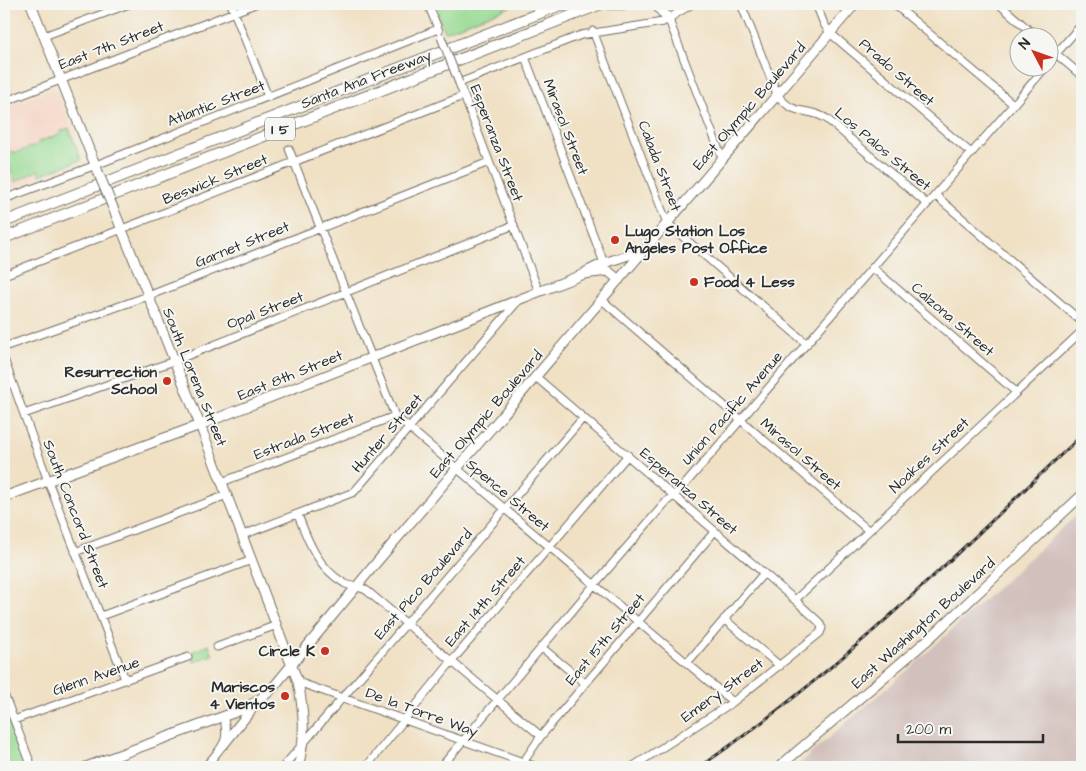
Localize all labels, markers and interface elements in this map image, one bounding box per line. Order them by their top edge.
street label: East 7th Street [56,16,167,75]
north arrow [1008,28,1058,78]
street label: Prado Street [854,34,939,111]
text: N [1015,34,1036,54]
street label: East Olympic Boulevard [688,38,812,175]
street label: Santa Ana Freeway [298,45,435,115]
street label: Atlantic Street [164,75,268,132]
street label: Mirasol Street [538,76,593,178]
street label: Esperanza Street [465,82,528,205]
street label: Los Palos Street [830,103,935,196]
road number: I 5 [265,118,295,140]
street label: Calada Street [633,118,687,215]
street label: Beswick Street [159,149,271,210]
street label: Garnet Street [192,216,293,273]
place label: Lugo Station Los Angeles Post Office [625,221,767,261]
marker: Lugo Station Los Angeles Post Office [609,234,621,246]
place label: Food 4 Less [704,272,795,293]
marker: Food 4 Less [688,276,700,288]
street label: Calzona Street [907,277,999,361]
street label: Opal Street [224,286,307,335]
street label: South Lorena Street [157,305,232,450]
street label: East 8th Street [235,345,346,406]
street label: East Olympic Boulevard [425,346,549,483]
street label: Union Pacific Avenue [677,347,788,470]
place label: Resurrection School [65,362,158,400]
marker: Resurrection School [161,375,173,387]
street label: Hunter Street [347,389,428,478]
street label: Estrada Street [251,408,357,465]
street label: Mirasol Street [756,413,846,495]
street label: Noakes Street [885,413,974,498]
street label: South Concord Street [37,437,114,592]
street label: Esperanza Street [635,443,742,540]
street label: Spence Street [461,454,554,537]
street label: East Pico Boulevard [369,524,478,644]
street label: East 14th Street [440,551,531,651]
street label: East Washington Boulevard [847,553,1001,694]
street label: East 15th Street [561,589,650,690]
place label: Circle K [259,641,316,662]
marker: Circle K [319,645,331,657]
street label: Glenn Avenue [50,652,142,701]
street label: Emery Street [677,653,768,728]
place label: Mariscos 4 Vientos [209,677,275,715]
street label: De la Torre Way [362,682,481,744]
marker: Mariscos 4 Vientos [279,690,291,702]
scale bar [898,711,1044,743]
text: 200 m [906,719,952,740]

